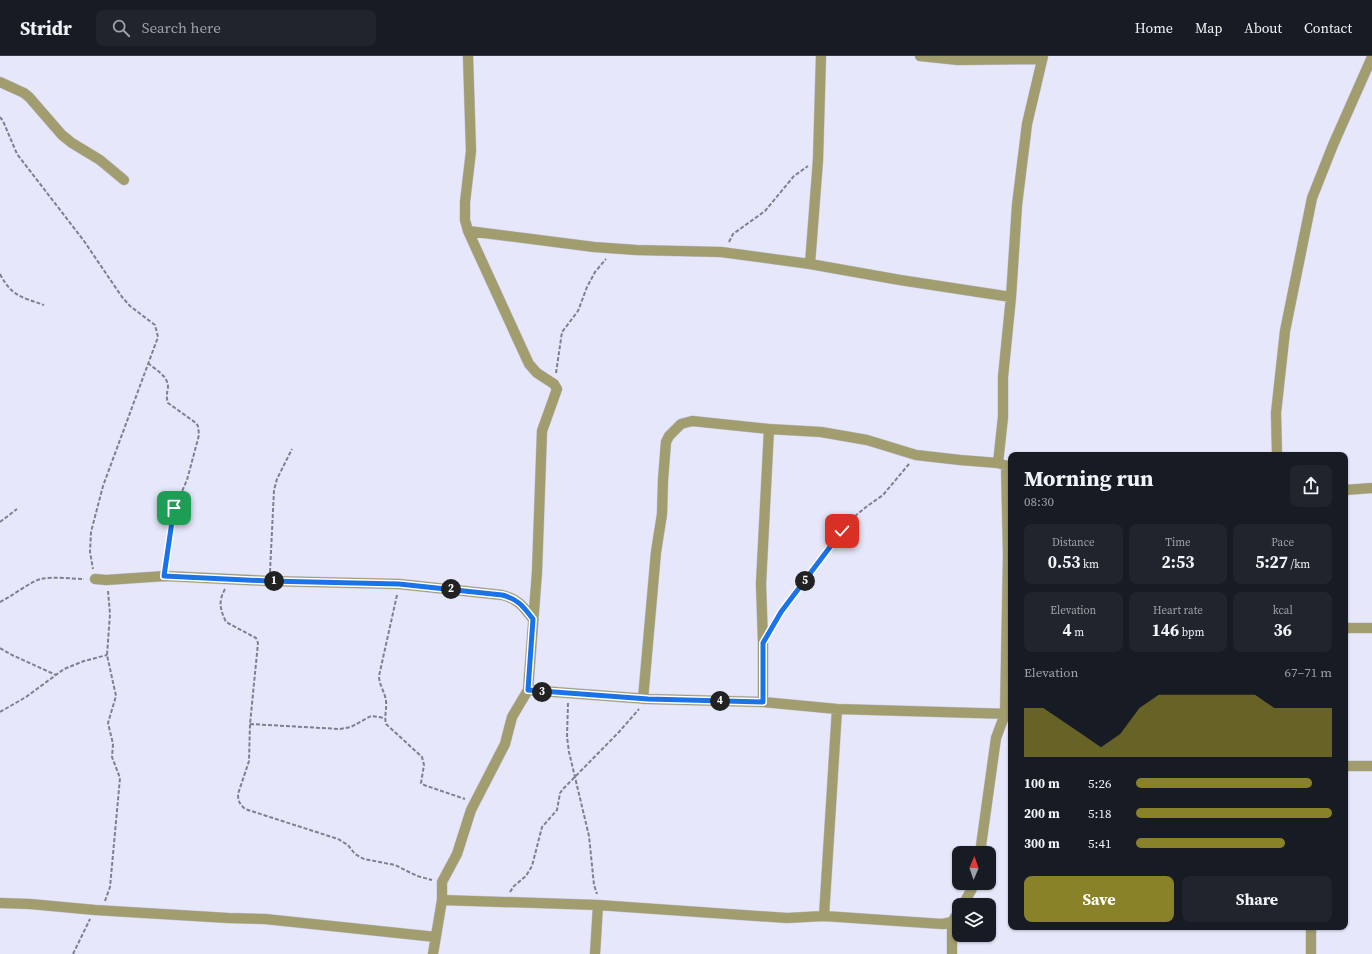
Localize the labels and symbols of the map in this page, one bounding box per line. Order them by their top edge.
pin [157,491,191,525]
pin [825,514,859,548]
pin: 1 [264,571,284,591]
pin: 5 [795,571,815,591]
pin: 2 [441,579,461,599]
pin: 3 [532,682,552,702]
pin: 4 [710,691,730,711]
north arrow [952,846,996,890]

